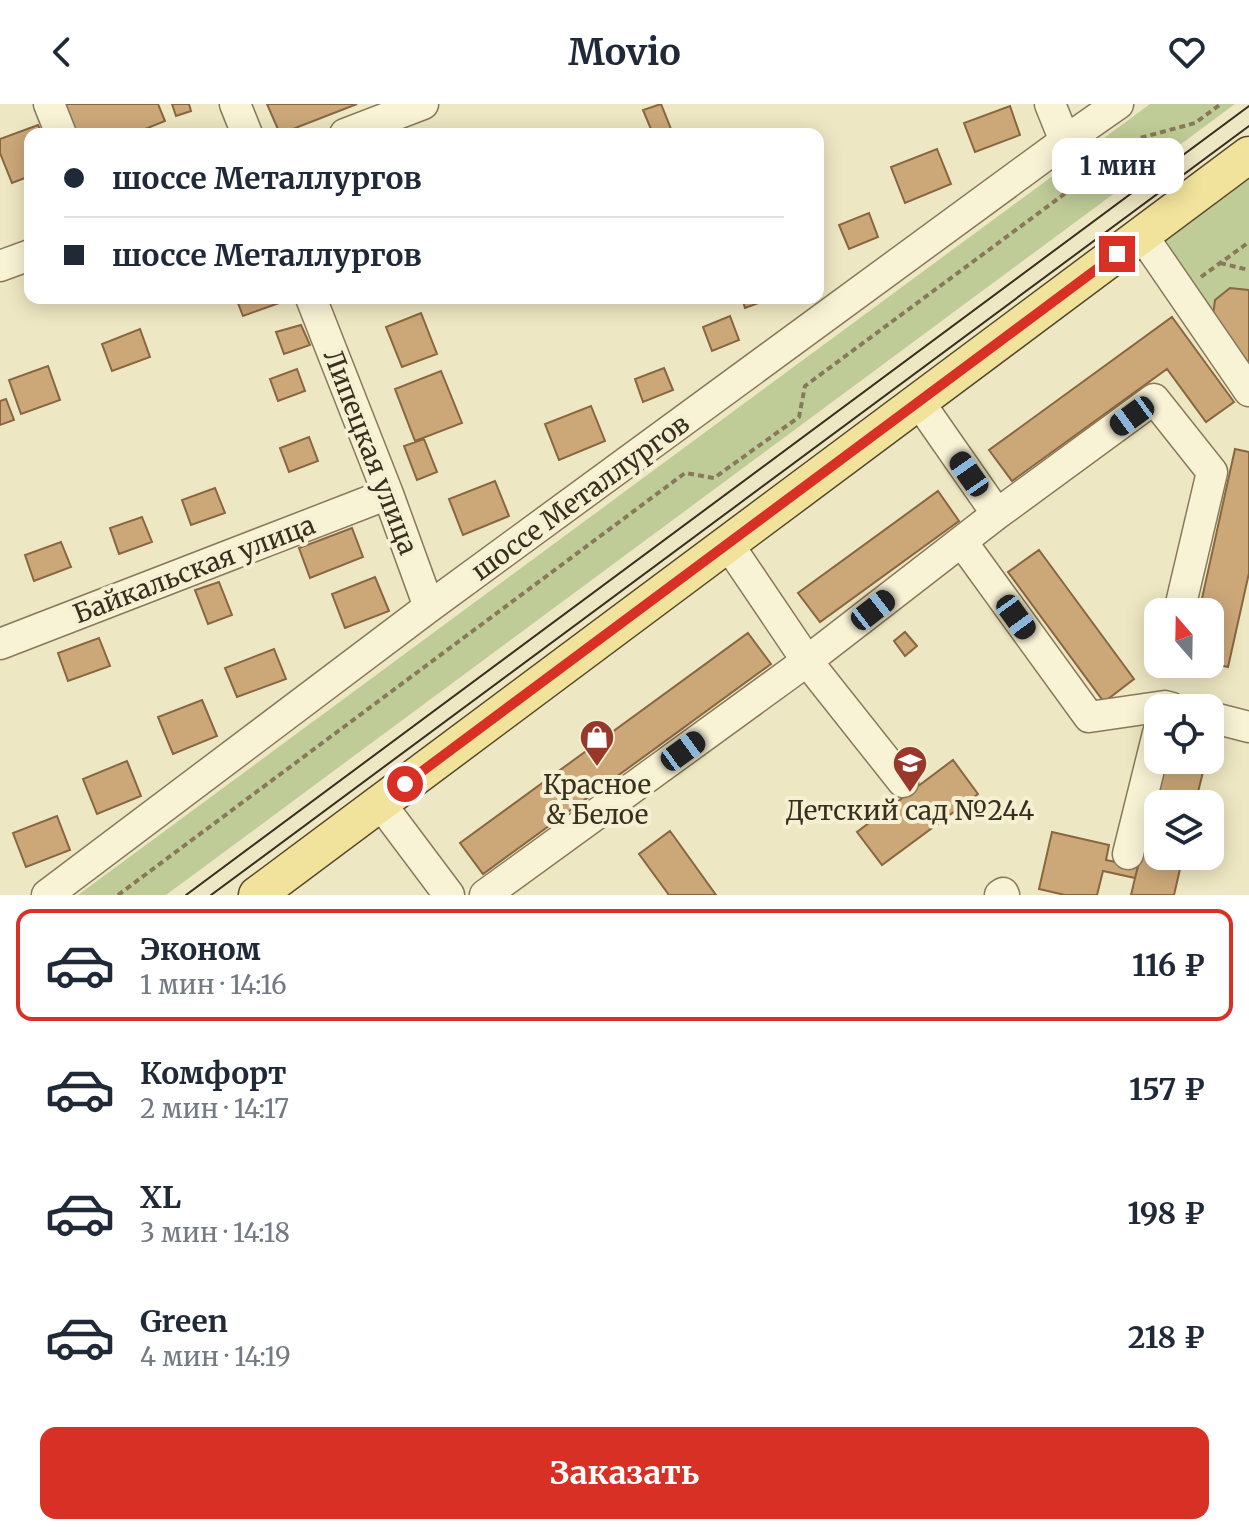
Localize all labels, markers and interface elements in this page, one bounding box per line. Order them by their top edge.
icon: back [40,30,84,74]
text: Movio [568,30,681,75]
icon: heart [1165,30,1209,74]
callout: 1 мин [1051,138,1183,194]
text: 1 мин [1080,149,1156,182]
text: шоссе Металлургов [112,159,422,197]
text: шоссе Металлургов [112,236,422,274]
route end [1099,236,1135,272]
street label: Липецкая улица [317,345,425,559]
car [1106,392,1158,440]
street label: шоссе Металлургов [465,407,695,587]
car [945,447,993,501]
street label: Байкальская улица [68,508,320,630]
car [847,586,899,634]
car [992,591,1040,643]
north arrow [1144,598,1224,678]
map controls [1144,598,1224,870]
button: locate [1144,694,1224,774]
shop icon: Красное & Белое [578,718,616,768]
car [657,727,709,775]
school or university icon: Детский сад №244 [891,744,929,794]
route start [387,766,423,802]
place label: Красное & Белое [543,768,651,831]
button: layers [1144,790,1224,870]
place label: Детский сад №244 [786,794,1034,827]
icon: car [44,929,116,1001]
text: Эконом [140,930,261,968]
text: 116 ₽ [1132,946,1205,984]
text: 1 мин · 14:16 [140,968,287,1001]
icon: car [44,1053,116,1125]
text: Комфорт [140,1054,287,1092]
text: 157 ₽ [1129,1070,1205,1108]
text: 2 мин · 14:17 [140,1092,289,1125]
icon: car [44,1177,116,1249]
text: XL [140,1178,181,1216]
text: 198 ₽ [1127,1194,1205,1232]
text: 3 мин · 14:18 [140,1216,290,1249]
icon: car [44,1301,116,1373]
text: Green [140,1302,228,1340]
text: 218 ₽ [1128,1318,1205,1356]
text: 4 мин · 14:19 [140,1340,291,1373]
button: Заказать [40,1427,1209,1519]

